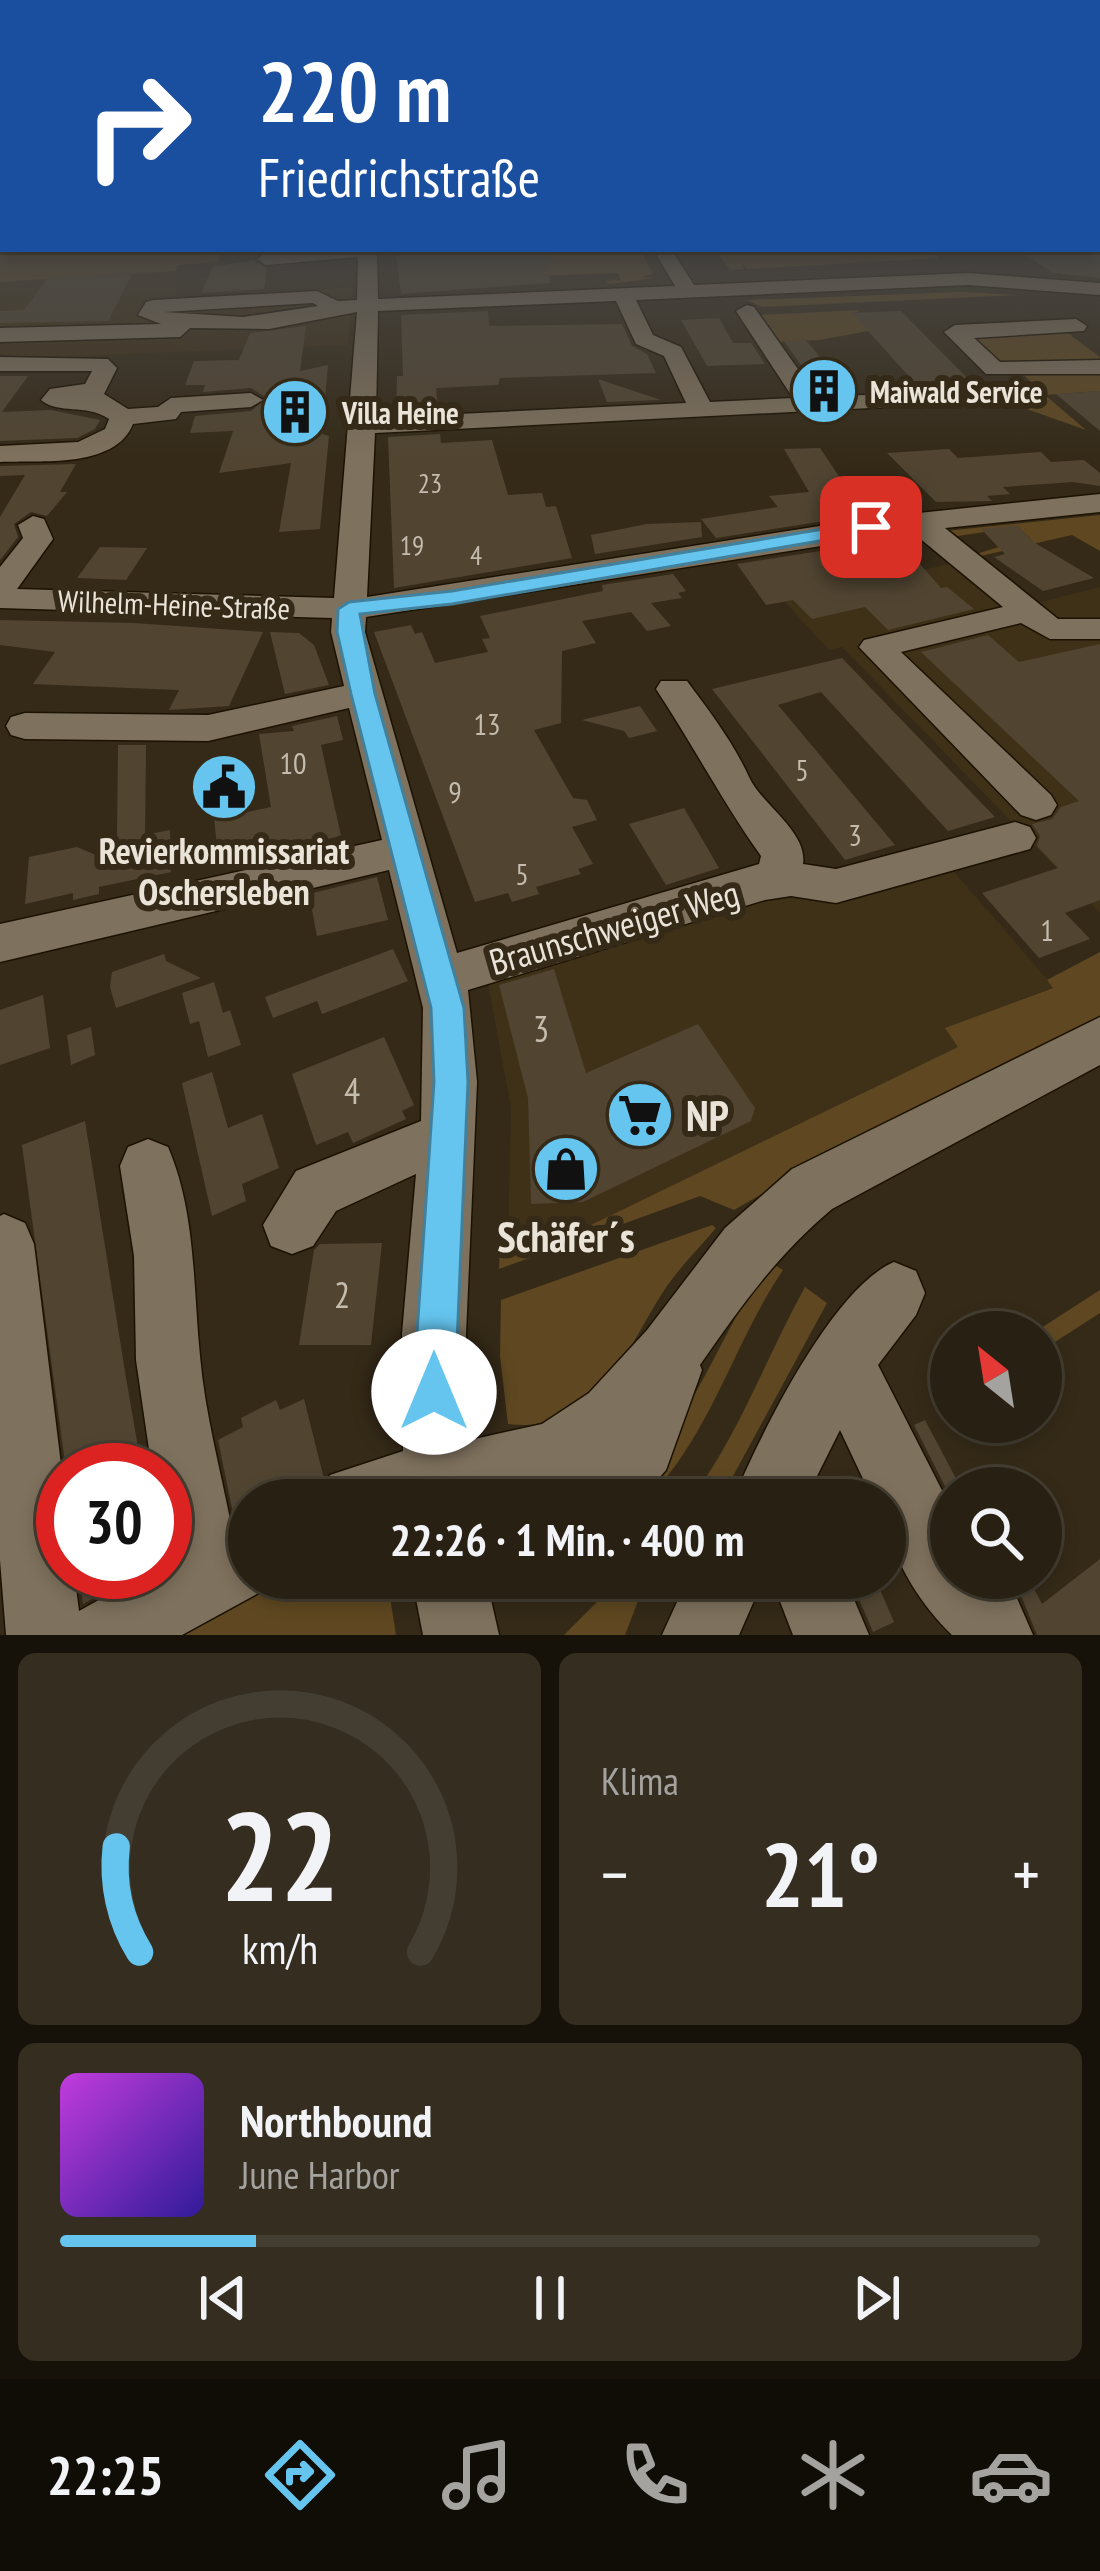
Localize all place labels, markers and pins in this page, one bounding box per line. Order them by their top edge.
building icon: Maiwald Service [789,356,859,426]
place label: Maiwald Service [870,372,1043,411]
building icon: Villa Heine [260,377,330,447]
place label: Villa Heine [341,393,459,432]
pin [820,476,922,578]
public building icon: Revierkommissariat Oschersleben [189,752,259,822]
place label: Revierkommissariat Oschersleben [99,827,350,915]
supermarket icon: NP [605,1080,675,1150]
place label: NP [686,1088,729,1143]
shop icon: Schäfer´s [531,1134,601,1204]
place label: Schäfer´s [497,1209,635,1264]

